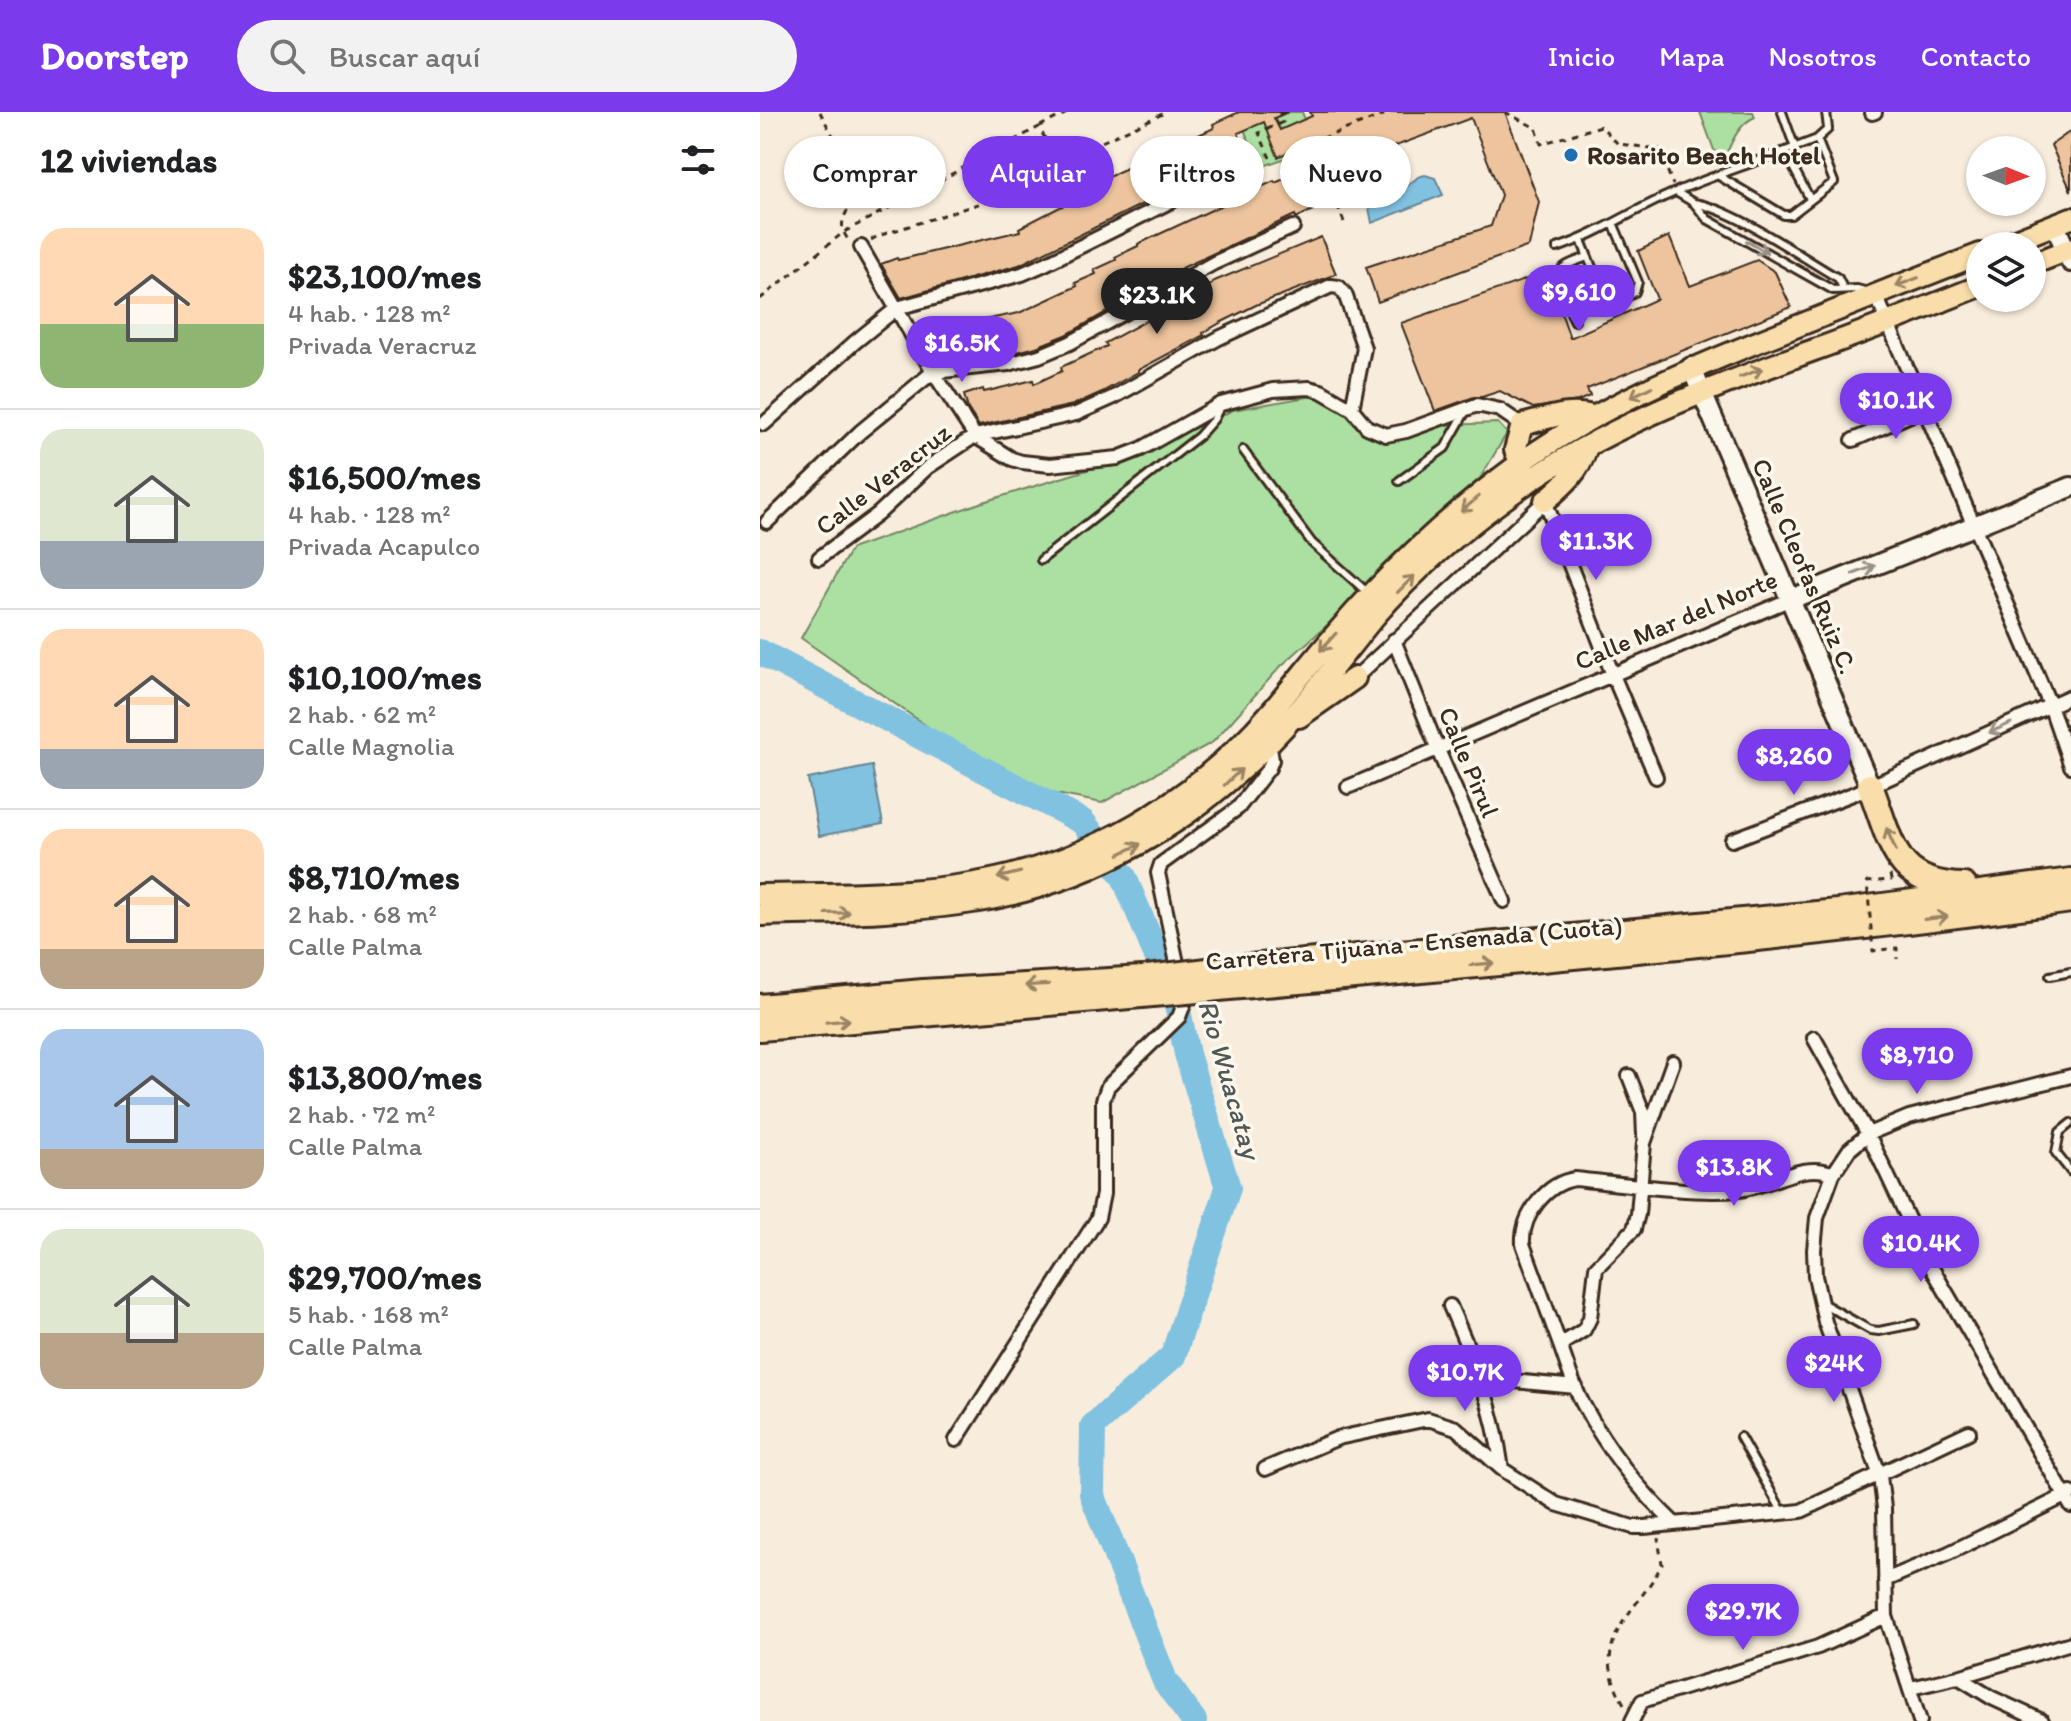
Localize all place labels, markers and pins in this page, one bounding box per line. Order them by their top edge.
place label: Rosarito Beach Hotel [1587,139,1821,171]
marker: Rosarito Beach Hotel [1562,146,1580,164]
pin: $9,610 [1514,265,1644,333]
pin: $23.1K [1092,268,1222,336]
pin: $16.5K [897,316,1027,384]
pin: $10.1K [1831,373,1961,441]
pin: $11.3K [1531,514,1661,582]
pin: $8,260 [1729,729,1859,797]
pin: $8,710 [1852,1028,1982,1096]
pin: $13.8K [1669,1140,1799,1208]
pin: $10.4K [1856,1216,1986,1284]
pin: $24K [1787,1336,1881,1404]
pin: $10.7K [1400,1345,1530,1413]
pin: $29.7K [1678,1584,1808,1652]

